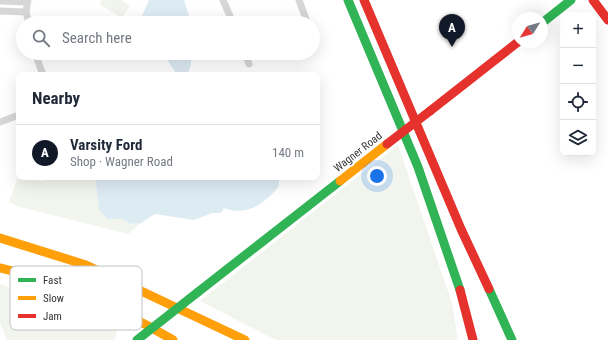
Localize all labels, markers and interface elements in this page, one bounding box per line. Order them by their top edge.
north arrow [512,12,548,48]
map controls [560,12,596,156]
button: + [560,12,596,48]
pin: A [439,14,465,47]
search box [16,16,320,60]
icon: search [30,27,52,49]
text: Search here [62,29,132,47]
button: − [560,48,596,84]
button: locate [560,84,596,120]
text: Nearby [32,88,80,108]
button: layers [560,120,596,156]
street label: Wagner Road [331,129,385,175]
text: Varsity Ford [70,136,142,154]
text: A [41,145,49,160]
text: 140 m [272,145,304,160]
text: Shop · Wagner Road [70,154,173,169]
your location [367,166,387,186]
legend [10,266,142,330]
text: Fast [43,274,62,287]
text: Slow [43,292,64,305]
text: Jam [43,310,62,323]

